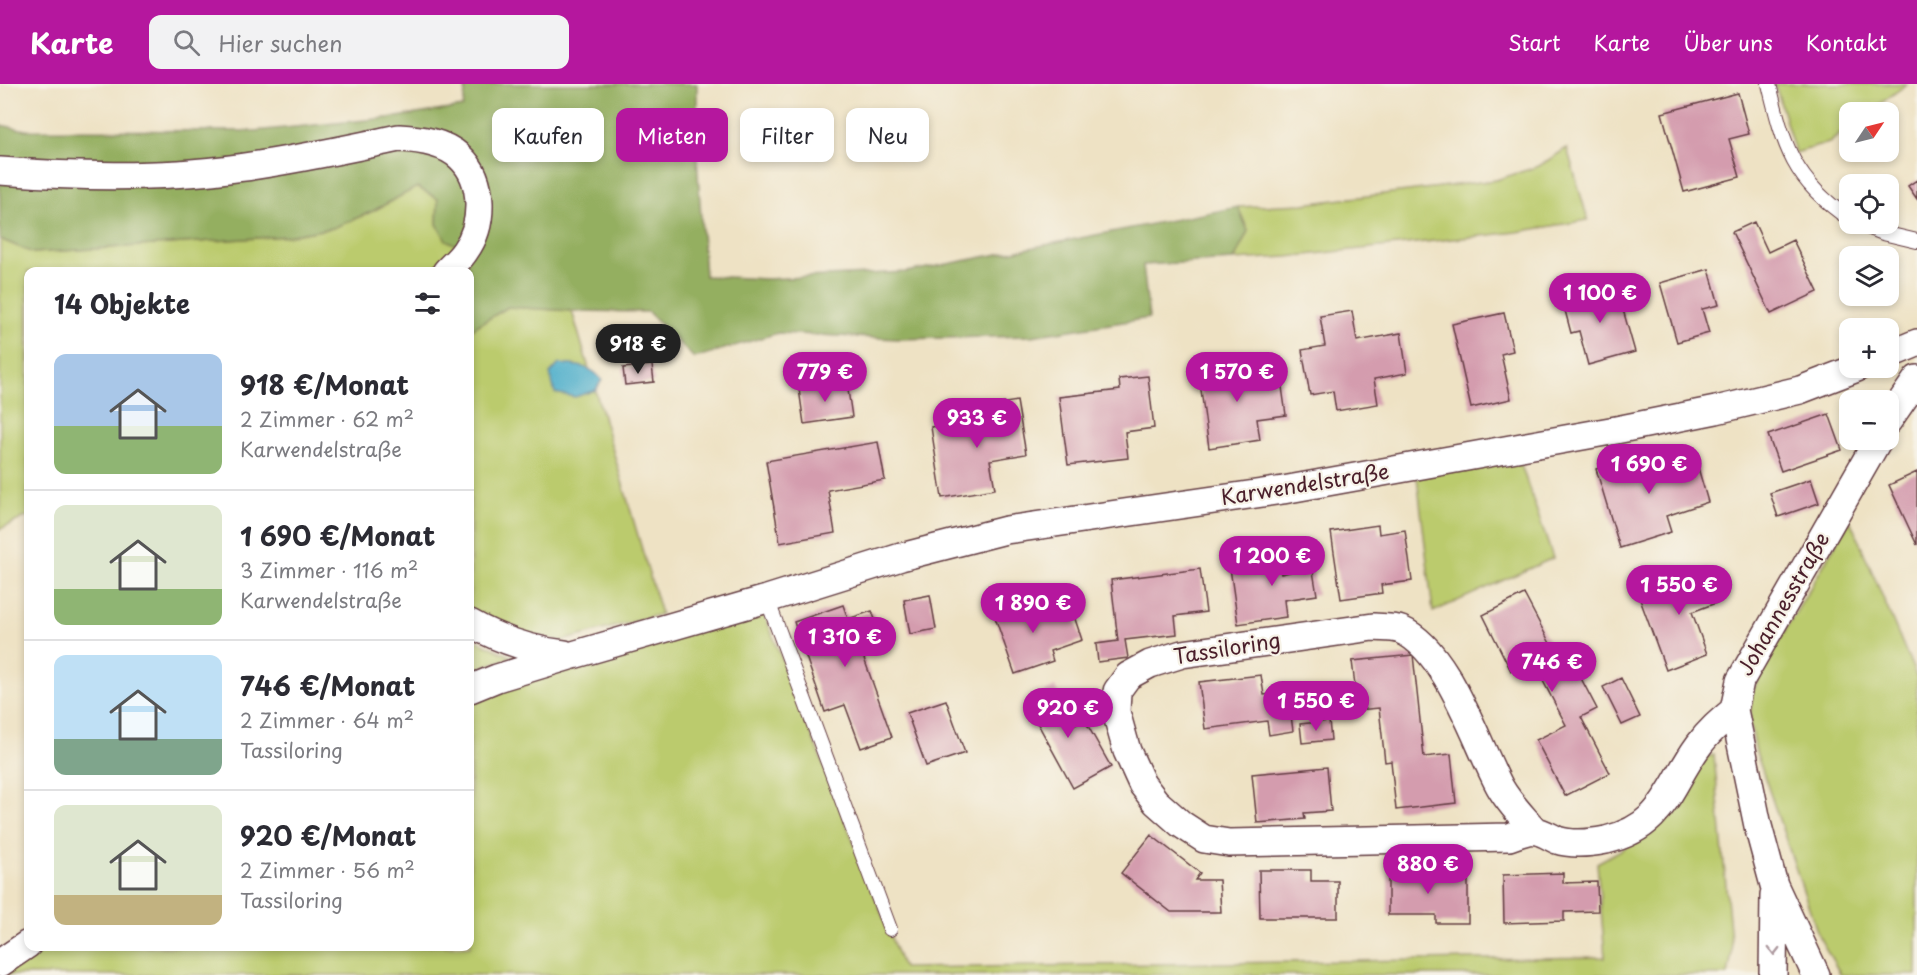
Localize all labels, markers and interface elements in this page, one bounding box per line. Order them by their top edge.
search box [149,15,569,69]
text: Karte [30,21,113,64]
icon: search [170,26,203,59]
text: Hier suchen [218,26,343,59]
text: Start [1508,26,1560,58]
text: Karte [1593,26,1650,58]
text: Über uns [1683,26,1773,58]
text: Kontakt [1806,26,1887,58]
north arrow [1839,102,1899,162]
map controls [1839,102,1899,450]
chip: Kaufen [492,108,604,162]
chip: Mieten [616,108,728,162]
chip: Filter [740,108,834,162]
chip: Neu [846,108,929,162]
button: locate [1839,174,1899,234]
button: layers [1839,246,1899,306]
pin: 1 100 € [1545,273,1655,324]
text: 1 100 € [1563,277,1637,307]
text: 14 Objekte [54,284,190,323]
icon: filters [411,287,444,320]
button: + [1839,318,1899,378]
pin: 918 € [596,324,680,375]
text: 918 € [610,328,666,358]
pin: 779 € [783,352,867,403]
pin: 1 570 € [1182,352,1292,403]
text: 779 € [797,356,853,386]
text: 1 570 € [1200,356,1274,386]
text: 918 €/Monat [240,365,409,404]
icon: home [102,378,174,450]
button: − [1839,390,1899,450]
pin: 933 € [935,398,1019,449]
text: 933 € [947,402,1007,432]
text: 2 Zimmer · 62 m² [240,404,414,434]
text: Karwendelstraße [240,434,402,464]
pin: 1 690 € [1594,444,1704,495]
text: 1 690 € [1611,448,1687,478]
street label: Karwendelstraße [1218,454,1391,512]
text: 1 690 €/Monat [240,516,435,555]
street label: Johannesstraße [1728,525,1836,681]
icon: home [102,529,174,601]
pin: 1 200 € [1217,536,1327,587]
text: 1 200 € [1233,540,1311,570]
text: 3 Zimmer · 116 m² [240,555,418,585]
pin: 1 550 € [1624,565,1734,616]
text: 1 550 € [1640,569,1718,599]
pin: 1 890 € [978,583,1088,634]
text: Karwendelstraße [240,585,402,615]
text: 1 890 € [995,587,1071,617]
pin: 1 310 € [790,617,900,668]
text: 1 310 € [808,621,882,651]
street label: Tassiloring [1171,623,1283,671]
pin: 746 € [1510,642,1594,693]
text: 746 € [1521,646,1583,676]
text: 746 €/Monat [240,666,415,705]
icon: home [102,679,174,751]
pin: 1 550 € [1261,681,1371,732]
text: 1 550 € [1277,685,1355,715]
pin: 920 € [1026,688,1110,739]
text: 920 € [1037,692,1099,722]
text: 2 Zimmer · 64 m² [240,705,414,735]
text: Tassiloring [240,735,343,765]
text: 920 €/Monat [240,816,416,855]
icon: home [102,829,174,901]
pin: 880 € [1386,844,1470,895]
text: 880 € [1397,848,1459,878]
text: 2 Zimmer · 56 m² [240,855,415,885]
text: Tassiloring [240,885,343,915]
one-way arrow [1768,947,1780,956]

